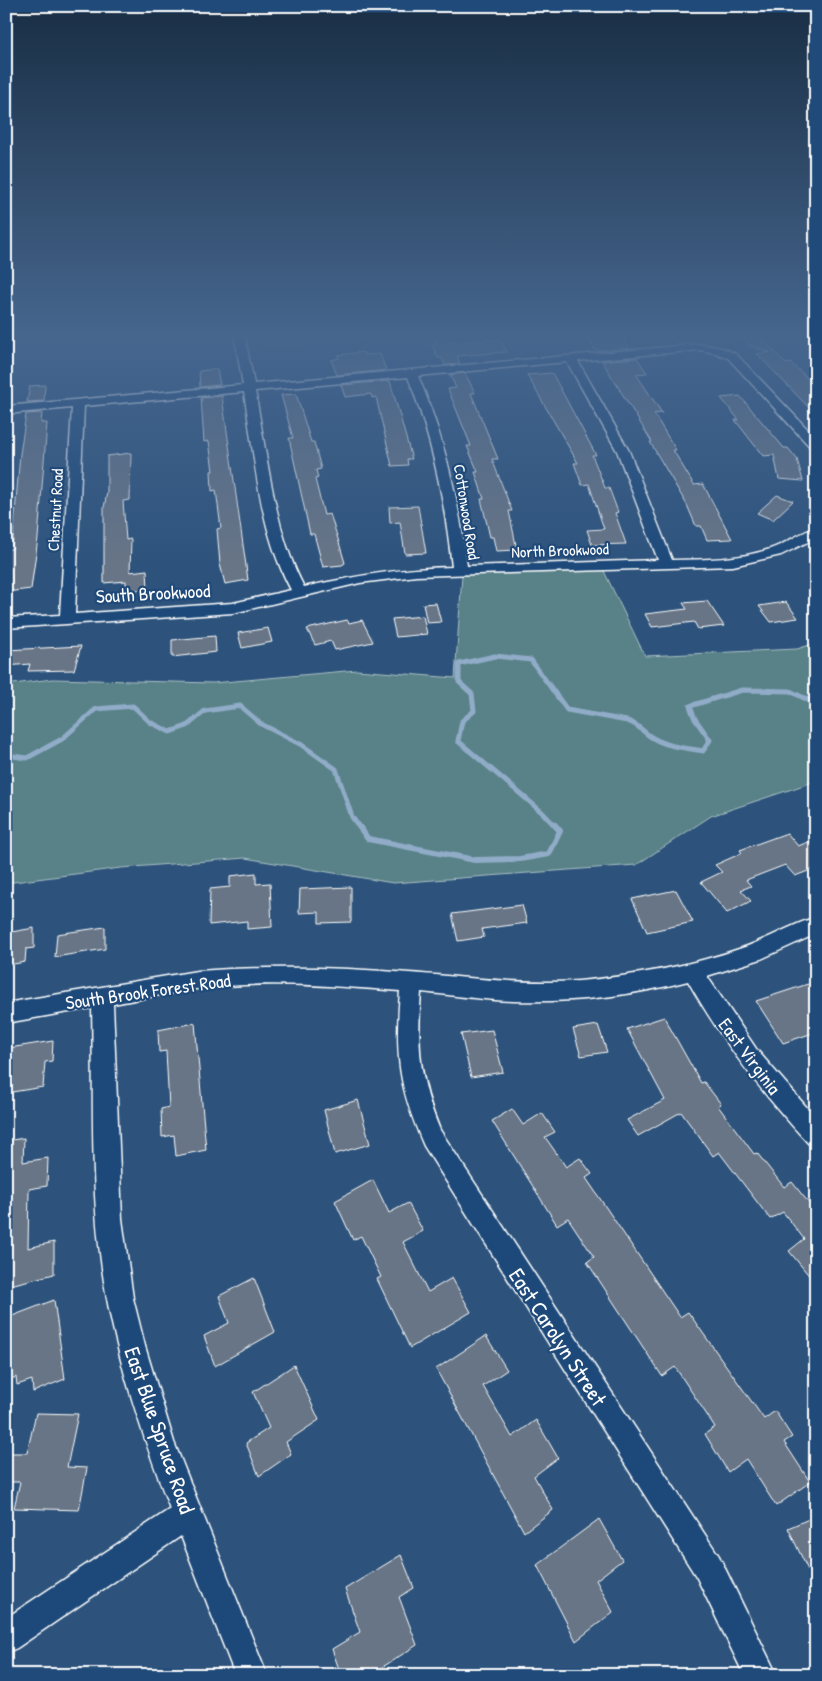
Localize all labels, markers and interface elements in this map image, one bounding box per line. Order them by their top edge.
street label: Cottonwood Road [449,463,485,561]
street label: Chestnut Road [42,468,68,552]
street label: North Brookwood [511,537,609,563]
street label: South Brookwood [95,577,211,609]
street label: South Brook Forest Road [64,966,233,1015]
street label: East Virginia [713,1013,788,1100]
street label: East Carolyn Street [502,1262,614,1412]
street label: East Blue Spruce Road [117,1343,203,1518]

